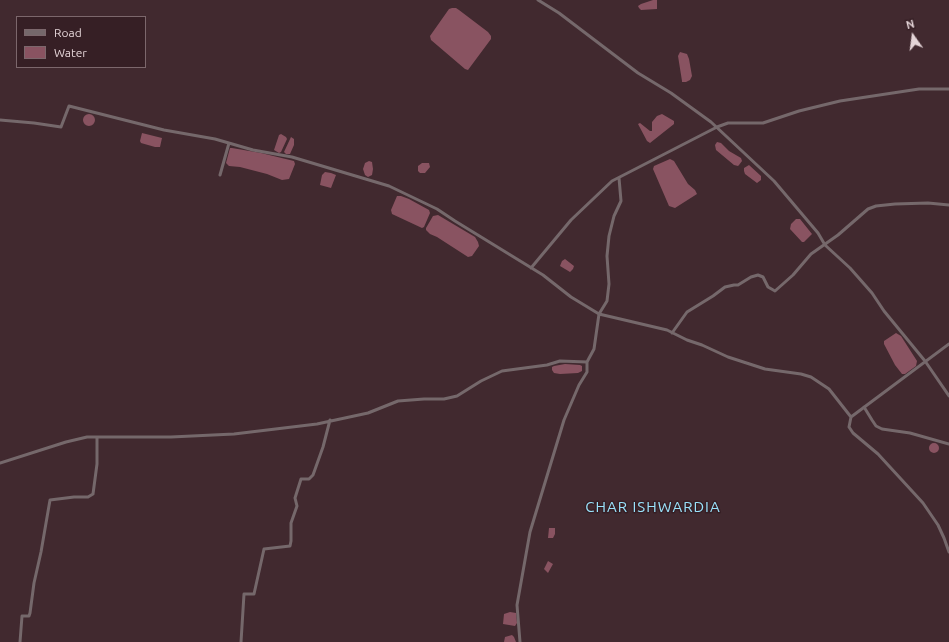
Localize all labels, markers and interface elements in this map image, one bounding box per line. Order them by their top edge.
legend [16,16,146,68]
north arrow [893,16,933,56]
text: N [905,18,916,31]
text: Road [54,26,82,39]
text: Water [54,46,87,59]
district label: CHAR ISHWARDIA [585,498,721,516]

